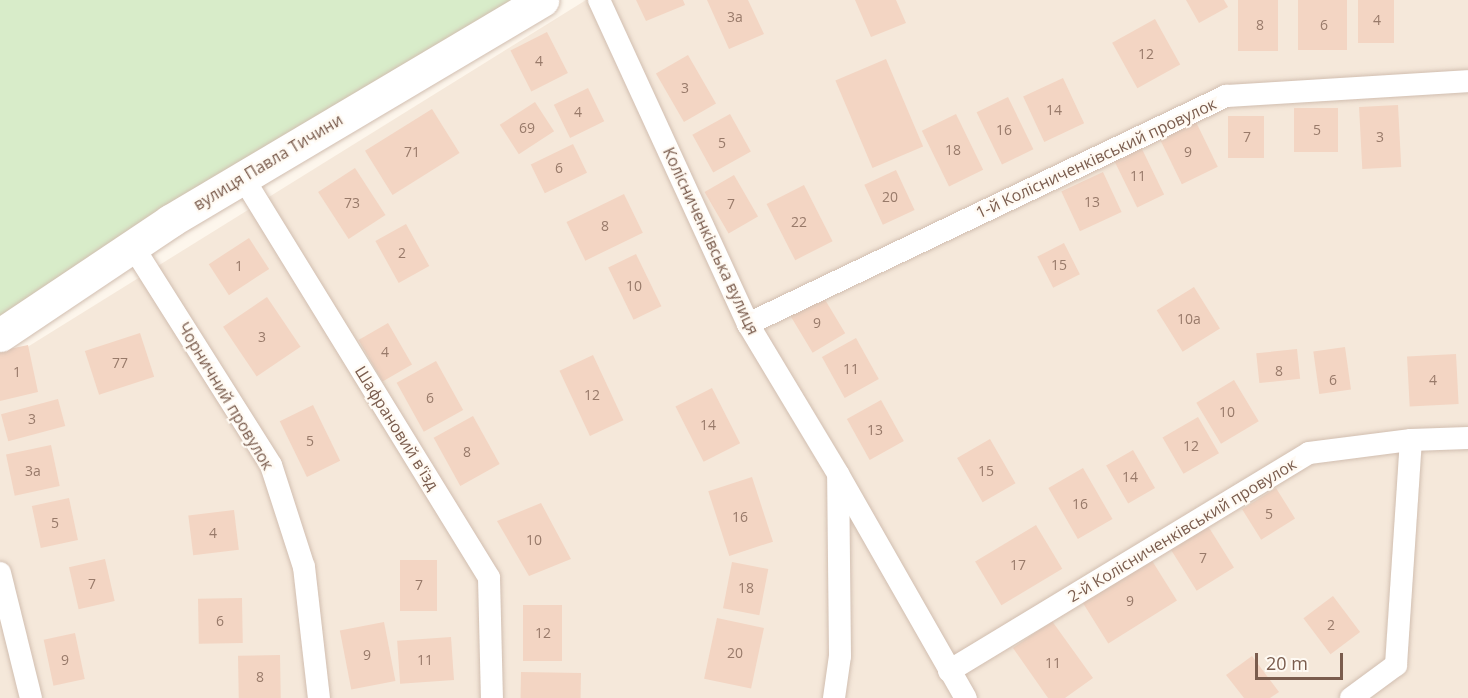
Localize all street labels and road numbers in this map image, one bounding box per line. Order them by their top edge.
street label: 1-й Колісниченківський провулок [973,94,1219,222]
street label: вулиця Павла Тичини [190,110,346,214]
street label: Колісниченківська вулиця [659,144,763,338]
street label: Чорничний провулок [174,319,278,473]
street label: Шафрановий в'їзд [351,362,443,494]
street label: 2-й Колісниченківський провулок [1064,454,1300,606]

